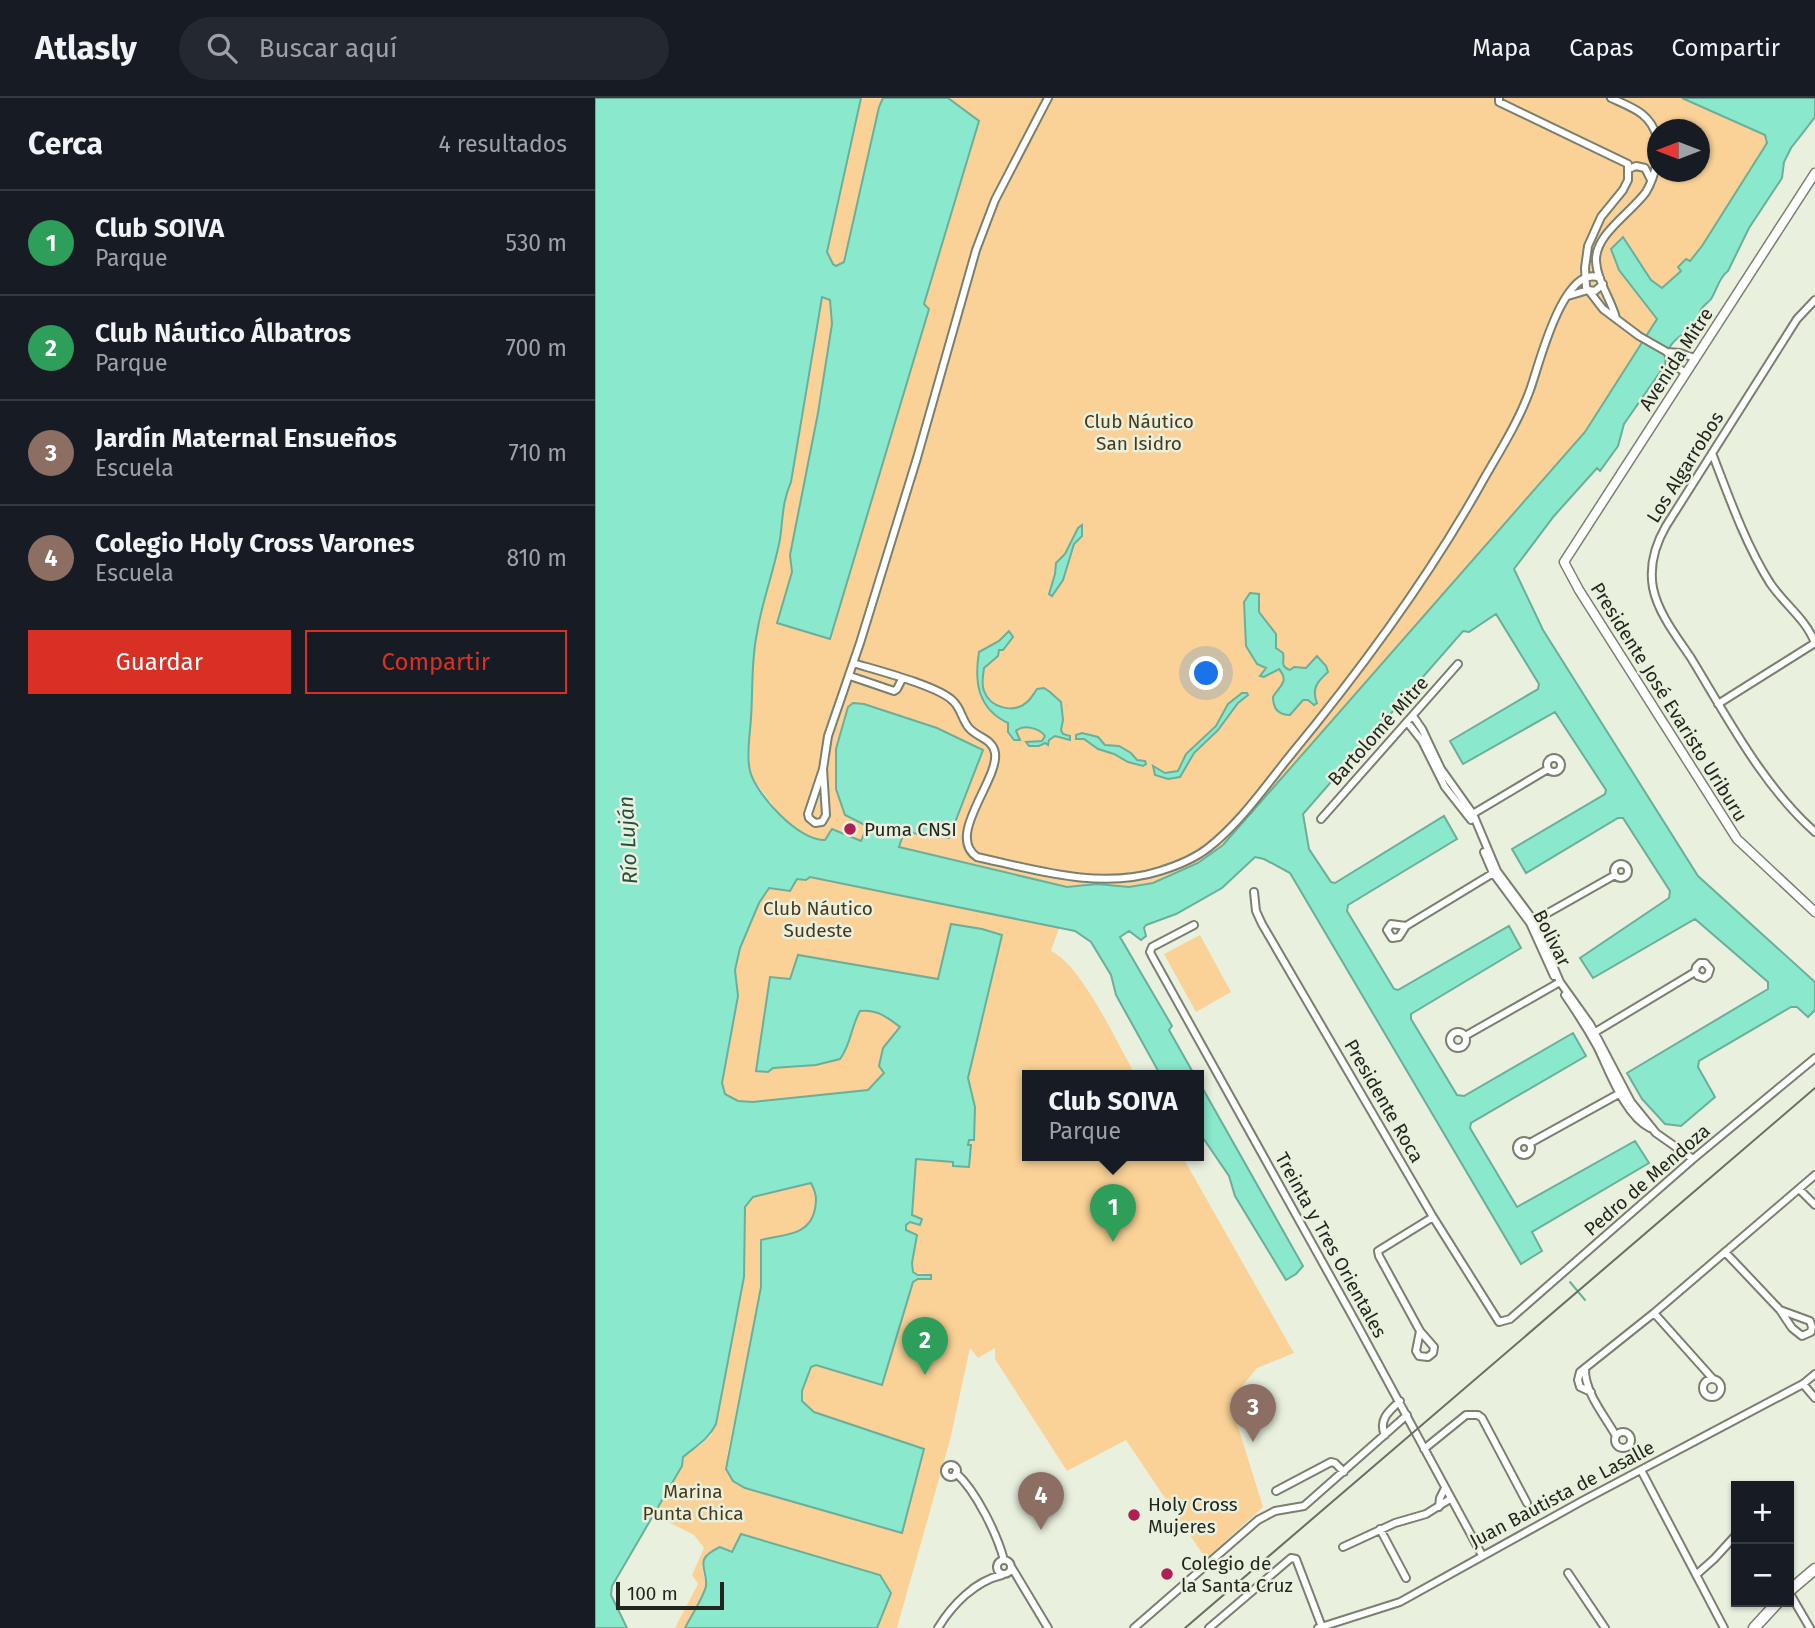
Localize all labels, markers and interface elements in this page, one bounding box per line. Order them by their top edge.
search box [179,17,669,80]
text: Atlasly [35,28,137,68]
icon: search [203,29,241,67]
text: Buscar aquí [259,33,397,64]
text: Mapa [1472,34,1531,62]
text: Capas [1569,34,1633,62]
text: Compartir [1671,34,1780,62]
north arrow [1647,119,1710,182]
text: Cerca [28,126,103,162]
text: 4 resultados [438,130,567,158]
text: Club SOIVA [95,213,224,244]
text: 1 [46,229,56,257]
text: 530 m [506,229,567,257]
text: Parque [95,244,167,272]
street label: Avenida Mitre [1634,303,1718,415]
text: Club Náutico Álbatros [95,318,351,349]
text: 2 [45,334,57,362]
text: 700 m [506,334,567,362]
text: Parque [95,349,167,377]
street label: Los Algarrobos [1642,407,1728,527]
park label: Club Náutico San Isidro [1084,410,1194,455]
text: Jardín Maternal Ensueños [95,423,397,454]
text: 3 [45,439,57,467]
text: 710 m [509,439,567,467]
text: Escuela [95,454,174,482]
text: Colegio Holy Cross Varones [95,528,415,559]
text: 4 [45,544,58,572]
text: 810 m [506,544,567,572]
text: Escuela [95,559,174,587]
street label: Presidente José Evaristo Uriburu [1586,578,1752,826]
button: Guardar [28,630,291,694]
button: Compartir [305,630,567,694]
your location [1189,656,1223,690]
street label: Bartolomé Mitre [1323,672,1433,790]
water label: Río Luján [613,795,643,885]
place label: Puma CNSI [864,818,957,841]
marker: Puma CNSI [842,821,858,837]
park label: Club Náutico Sudeste [763,897,873,942]
street label: Bolivar [1528,906,1576,971]
street label: Presidente Roca [1339,1035,1429,1167]
popup [1022,1070,1204,1161]
text: Club SOIVA [1048,1086,1178,1117]
text: Parque [1048,1117,1121,1145]
street label: Pedro de Mendoza [1580,1119,1714,1241]
street label: Treinta y Tres Orientales [1270,1148,1392,1342]
pin: 1 [1090,1184,1136,1242]
pin: 2 [902,1317,948,1375]
pin: 3 [1230,1384,1276,1442]
street label: Juan Bautista de Lasalle [1466,1436,1658,1552]
pin: 4 [1018,1472,1064,1530]
park label: Marina Punta Chica [643,1480,744,1525]
map controls [1731,1481,1794,1607]
button: + [1731,1481,1794,1544]
place label: Holy Cross Mujeres [1148,1493,1238,1538]
marker: Holy Cross Mujeres [1126,1507,1142,1523]
button: − [1731,1544,1794,1607]
place label: Colegio de la Santa Cruz [1181,1552,1293,1597]
marker: Colegio de la Santa Cruz [1159,1566,1175,1582]
scale bar [616,1579,725,1611]
text: 100 m [627,1582,678,1605]

